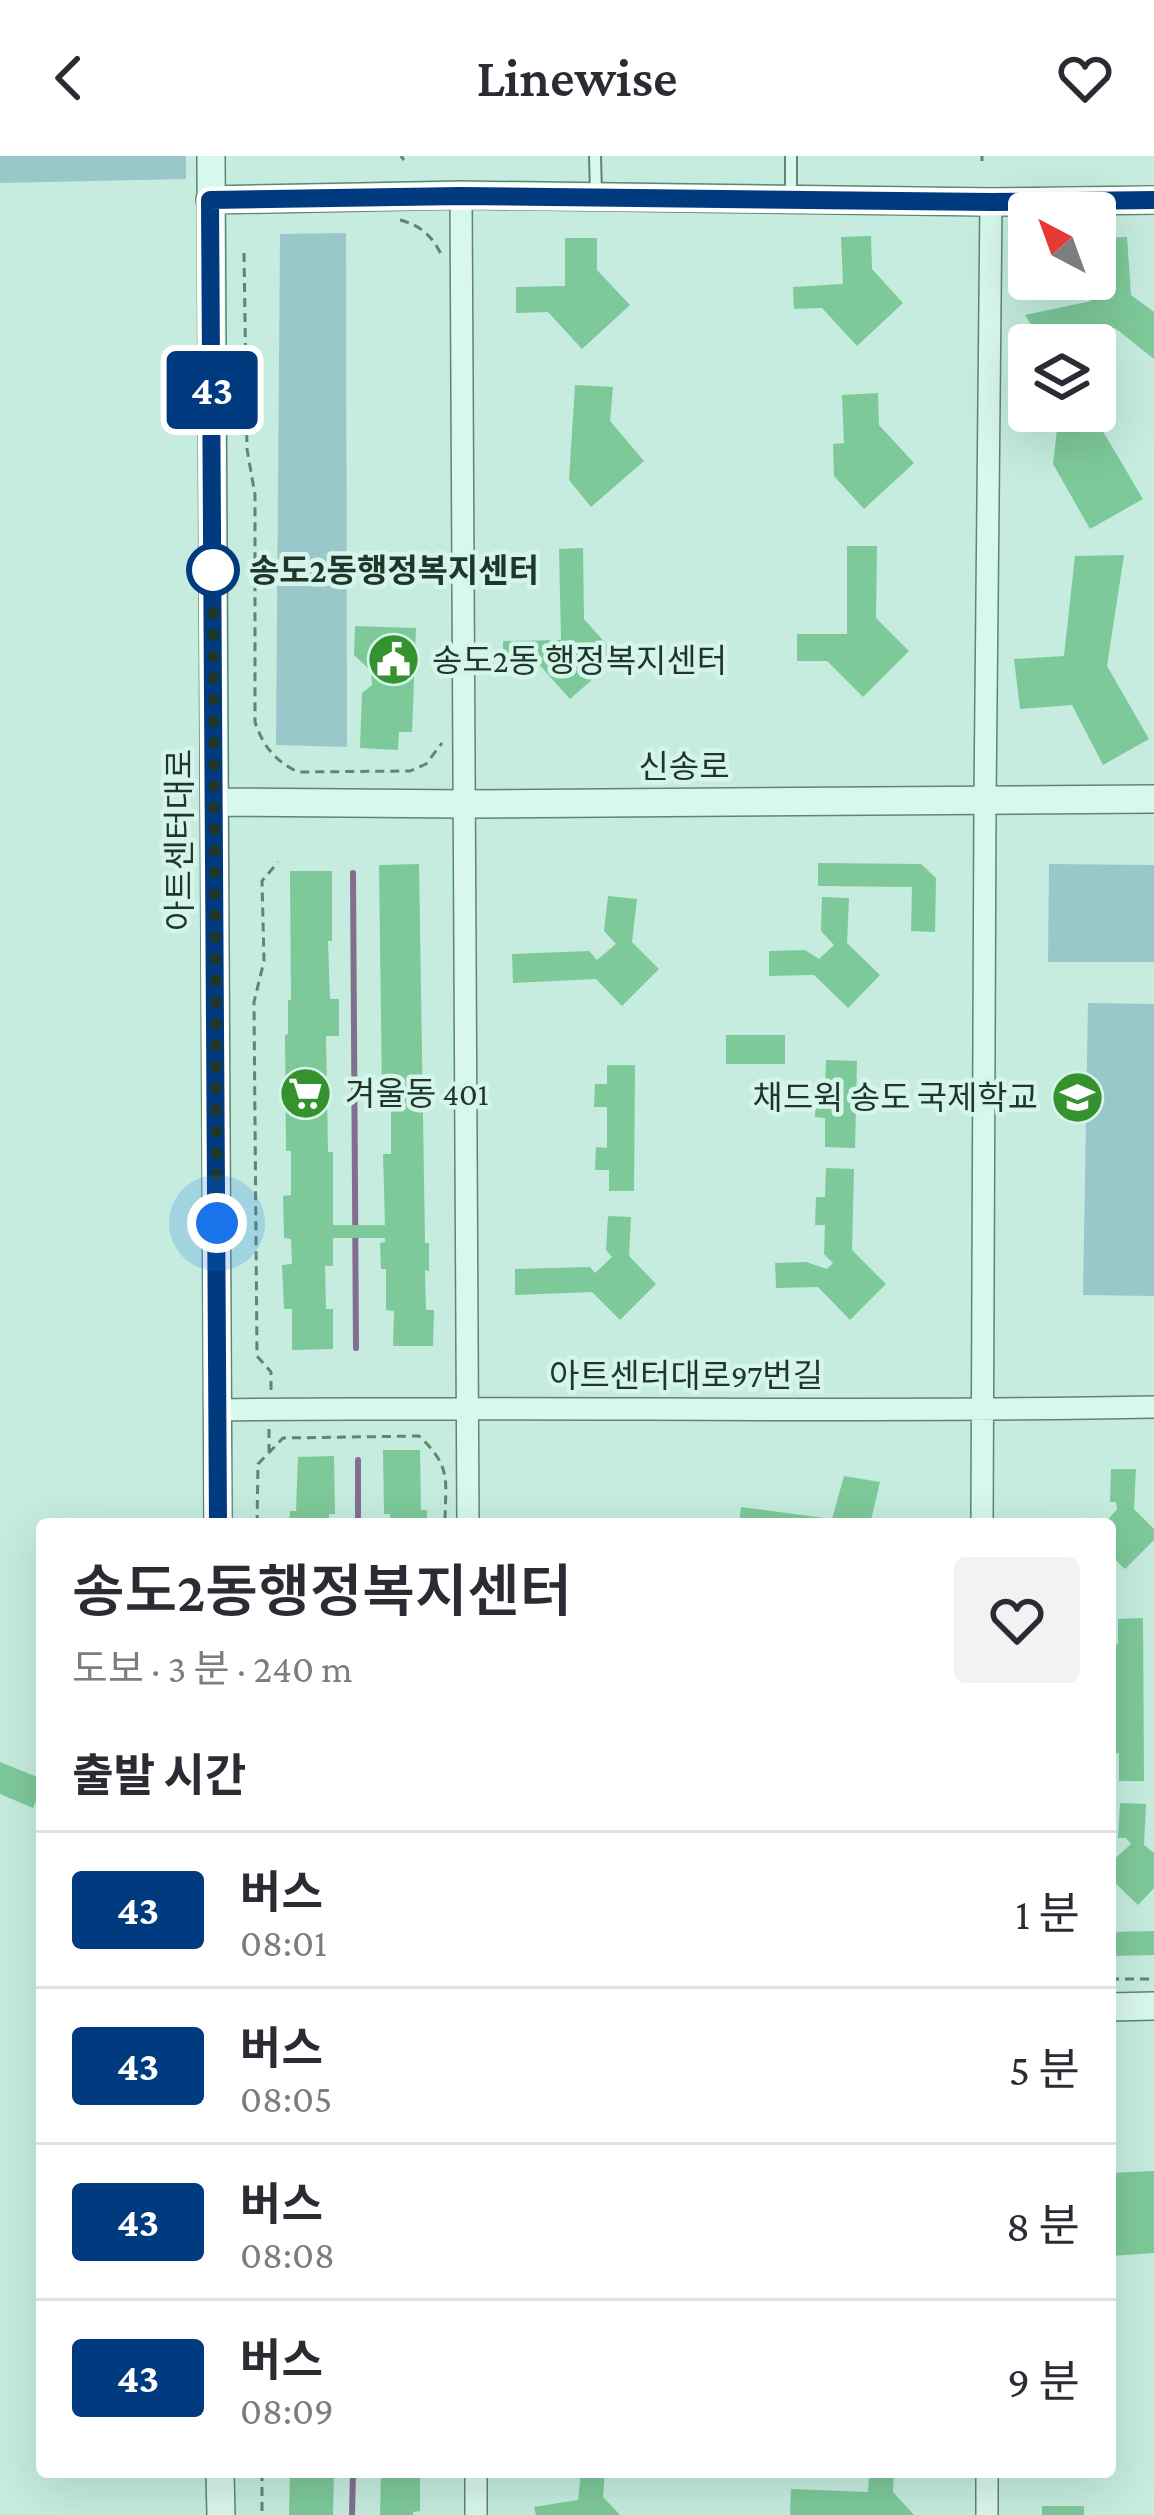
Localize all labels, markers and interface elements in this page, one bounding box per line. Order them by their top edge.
icon: back [36,45,102,111]
icon: heart [1052,45,1118,111]
text: Linewise [476,48,678,108]
north arrow [1008,192,1116,300]
map controls [1008,192,1116,432]
button: layers [1008,324,1116,432]
line badge: 43 [158,351,266,429]
text: 43 [191,366,233,413]
marker: 송도2동행정복지센터 [188,545,238,595]
place label: 송도2동행정복지센터 [249,552,539,589]
public building icon: 송도2동 행정복지센터 [365,632,421,688]
place label: 송도2동 행정복지센터 [432,642,727,679]
street label: 신송로 [638,748,730,785]
street label: 아트센터대로 [161,749,198,931]
supermarket icon: 겨울동 401 [278,1065,334,1121]
school or university icon: 채드윅 송도 국제학교 [1049,1069,1105,1125]
place label: 겨울동 401 [345,1075,489,1112]
place label: 채드윅 송도 국제학교 [752,1079,1038,1116]
your location [187,1193,247,1253]
street label: 아트센터대로97번길 [549,1357,823,1394]
button: heart [954,1557,1080,1683]
text: 송도2동행정복지센터 [72,1560,572,1623]
text: 도보 · 3 분 · 240 m [72,1647,353,1690]
text: 출발 시간 [72,1751,246,1801]
text: 버스 [240,1868,323,1918]
text: 43 [117,1886,159,1933]
text: 1 분 [1015,1889,1080,1939]
text: 08:01 [240,1921,327,1964]
text: 버스 [240,2024,323,2074]
text: 43 [117,2042,159,2089]
text: 5 분 [1009,2045,1080,2095]
text: 08:05 [240,2077,332,2120]
text: 버스 [240,2180,323,2230]
text: 43 [117,2198,159,2245]
text: 8 분 [1006,2201,1080,2251]
text: 08:08 [240,2233,335,2276]
text: 버스 [240,2336,323,2386]
text: 43 [117,2354,159,2401]
text: 9 분 [1007,2357,1080,2407]
text: 08:09 [240,2389,334,2432]

